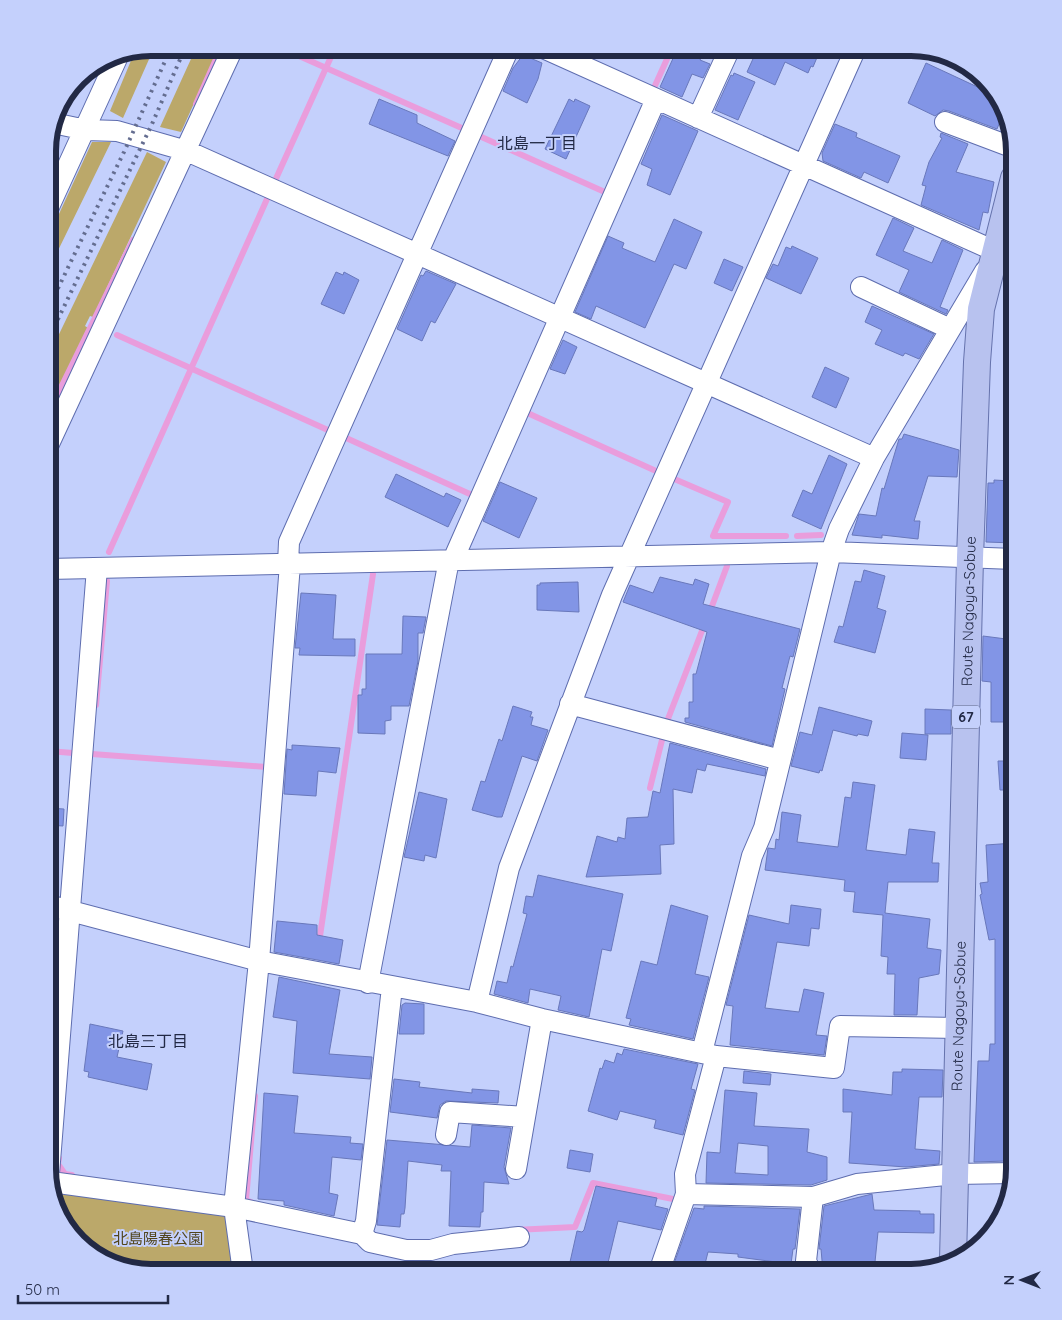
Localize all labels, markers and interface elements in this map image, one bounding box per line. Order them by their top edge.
district label: 北島一丁目 [497,133,577,153]
street label: Route Nagoya-Sobue [957,536,980,687]
road number: 67 [952,706,980,729]
street label: Route Nagoya-Sobue [947,941,970,1091]
district label: 北島三丁目 [108,1031,188,1051]
park label: 北島陽春公園 [113,1229,203,1248]
north arrow [997,1255,1047,1305]
scale bar [18,1272,168,1304]
text: N [1000,1275,1018,1285]
text: 50 m [25,1280,60,1299]

